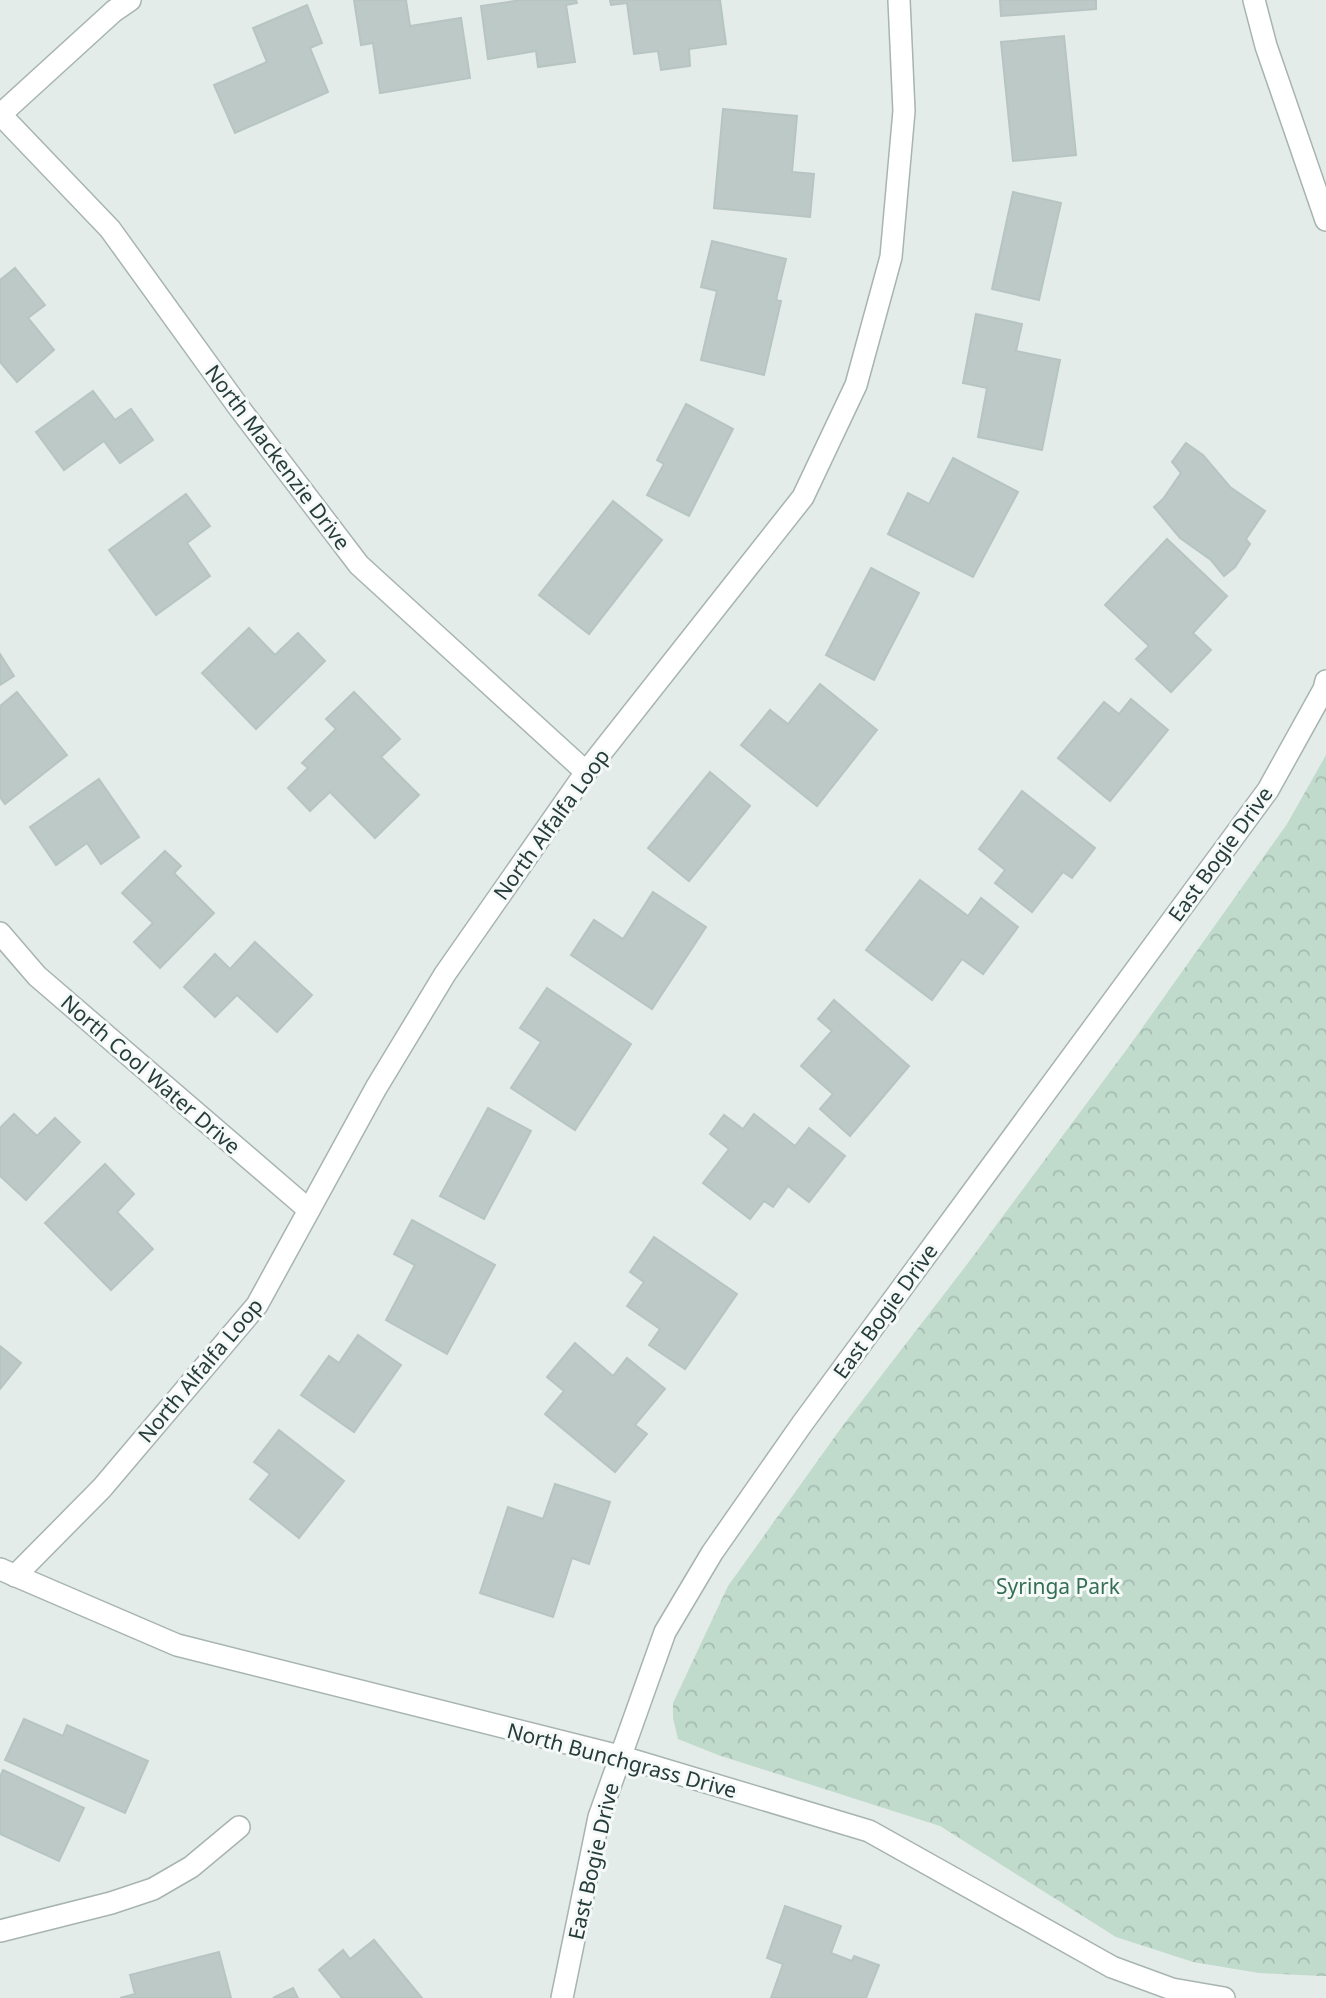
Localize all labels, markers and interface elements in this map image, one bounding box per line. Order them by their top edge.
street label: North Mackenzie Drive [199,359,357,555]
street label: North Alfalfa Loop [487,743,615,905]
street label: East Bogie Drive [1162,781,1278,927]
street label: North Cool Water Drive [55,988,247,1160]
street label: East Bogie Drive [827,1238,943,1384]
street label: North Alfalfa Loop [131,1292,269,1448]
park label: Syringa Park [996,1572,1121,1600]
street label: North Bunchgrass Drive [504,1716,740,1804]
street label: East Bogie Drive [561,1780,625,1942]

